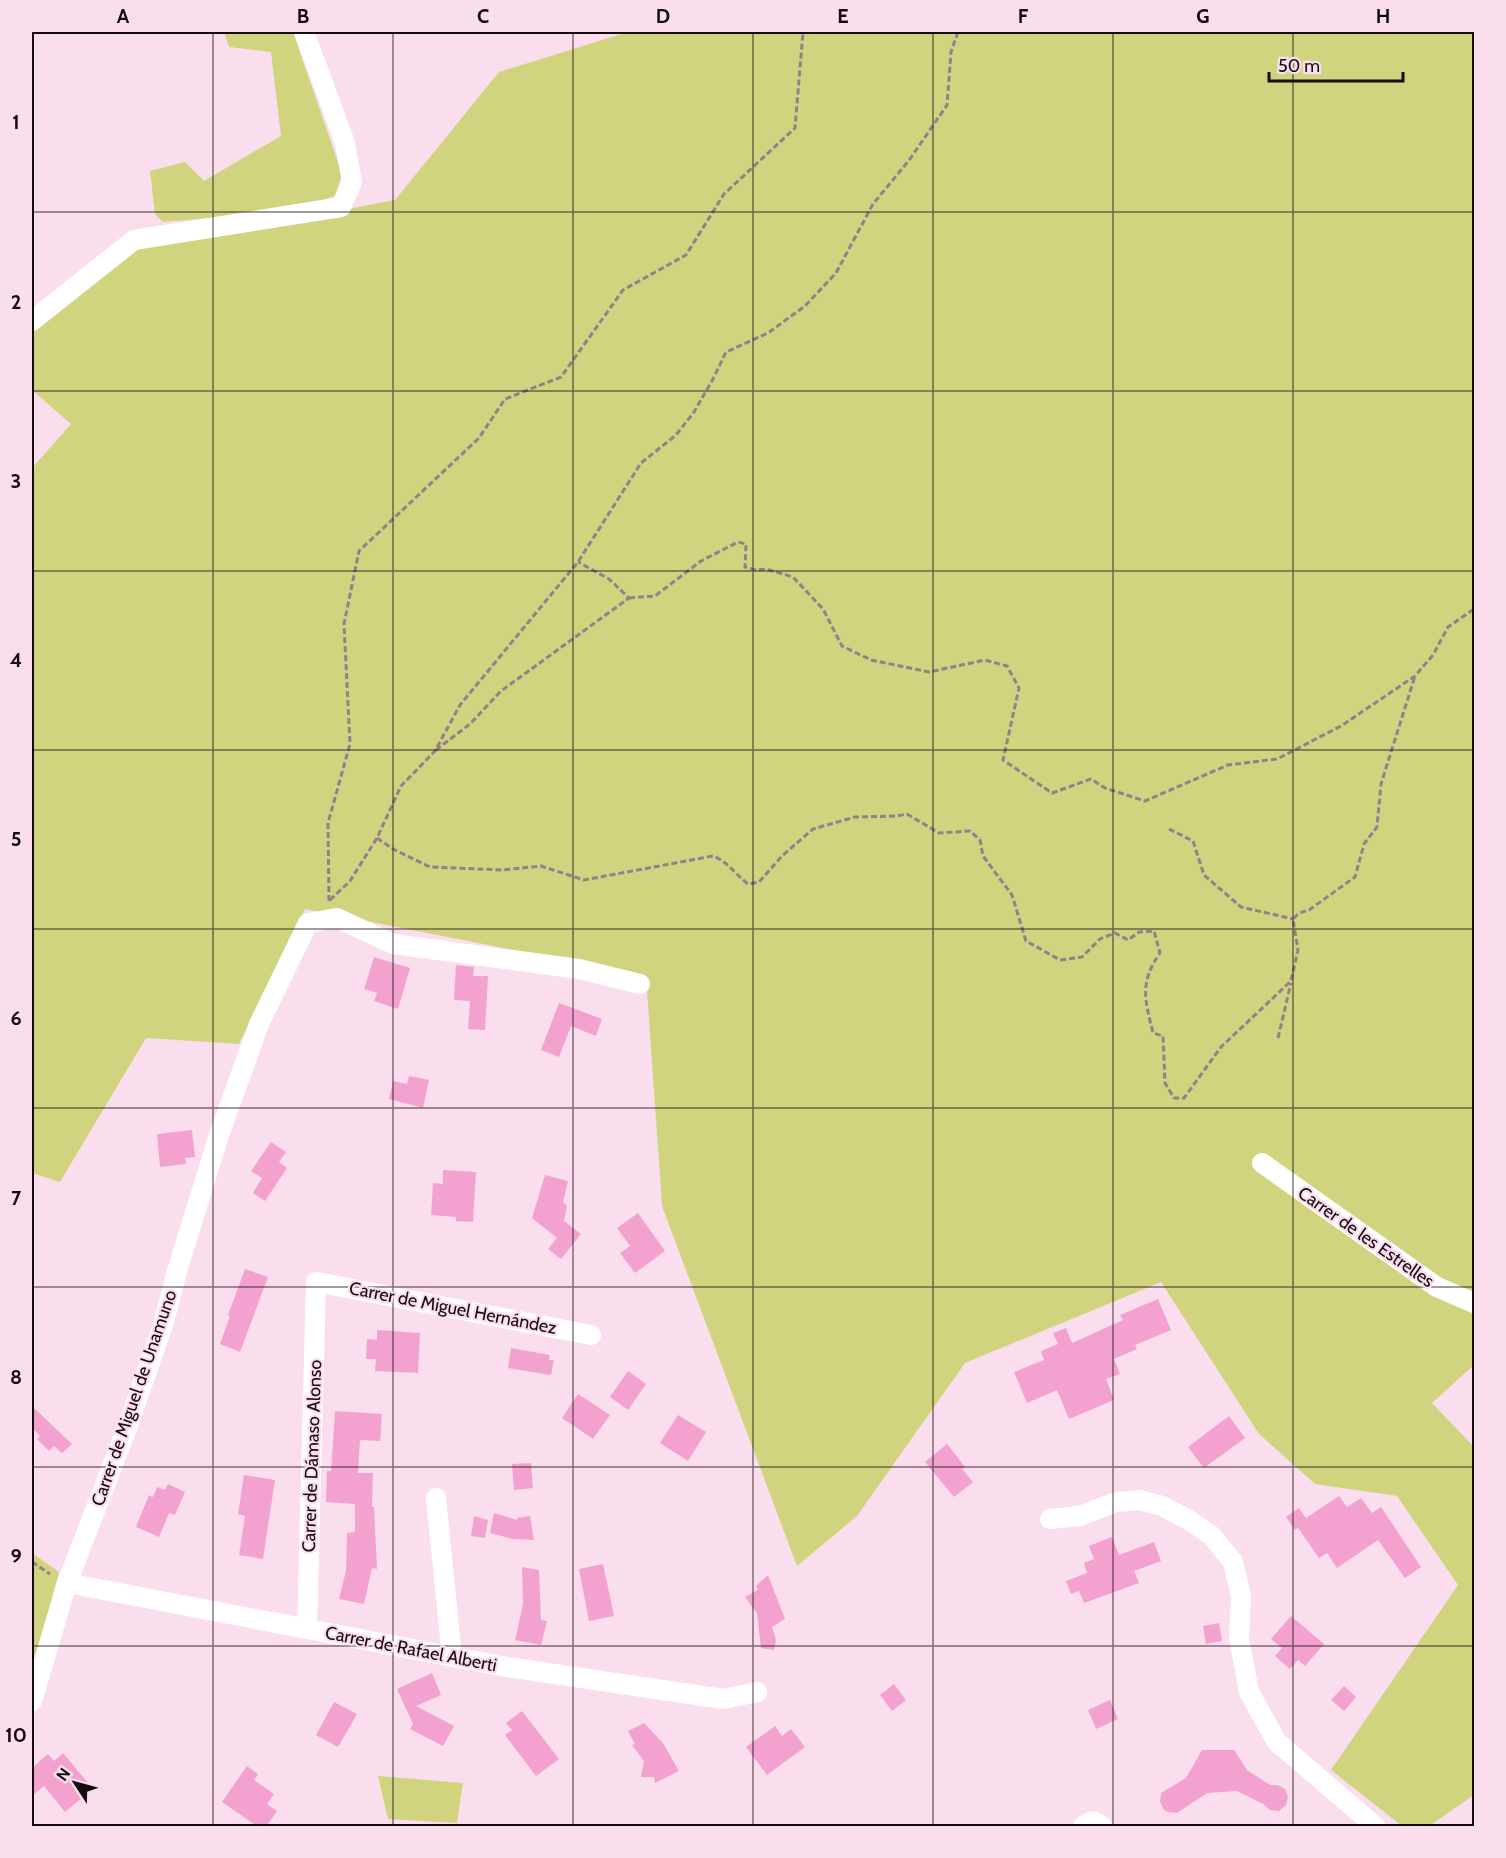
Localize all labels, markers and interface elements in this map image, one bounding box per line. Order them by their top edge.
text: A [117,4,130,28]
text: B [297,4,309,28]
text: C [477,4,489,28]
text: D [656,4,670,28]
text: E [837,4,849,28]
text: F [1018,4,1029,28]
text: G [1196,4,1210,28]
text: H [1376,4,1390,28]
scale bar [1269,45,1402,83]
text: 50 m [1278,55,1320,77]
text: 1 [12,110,20,134]
text: 2 [11,290,21,314]
text: 3 [11,469,21,493]
text: 4 [10,648,22,672]
text: 5 [11,827,21,851]
text: 6 [10,1006,22,1030]
street label: Carrer de les Estrelles [1294,1182,1438,1292]
text: 7 [11,1186,22,1210]
street label: Carrer de Miguel Hernández [347,1277,559,1339]
street label: Carrer de Miguel de Unamuno [87,1287,181,1509]
street label: Carrer de Dámaso Alonso [298,1359,326,1553]
text: 8 [10,1365,22,1389]
text: 9 [10,1544,22,1568]
street label: Carrer de Rafael Alberti [323,1622,499,1676]
text: 10 [5,1723,27,1747]
north arrow [45,1753,105,1813]
text: N [52,1764,74,1785]

